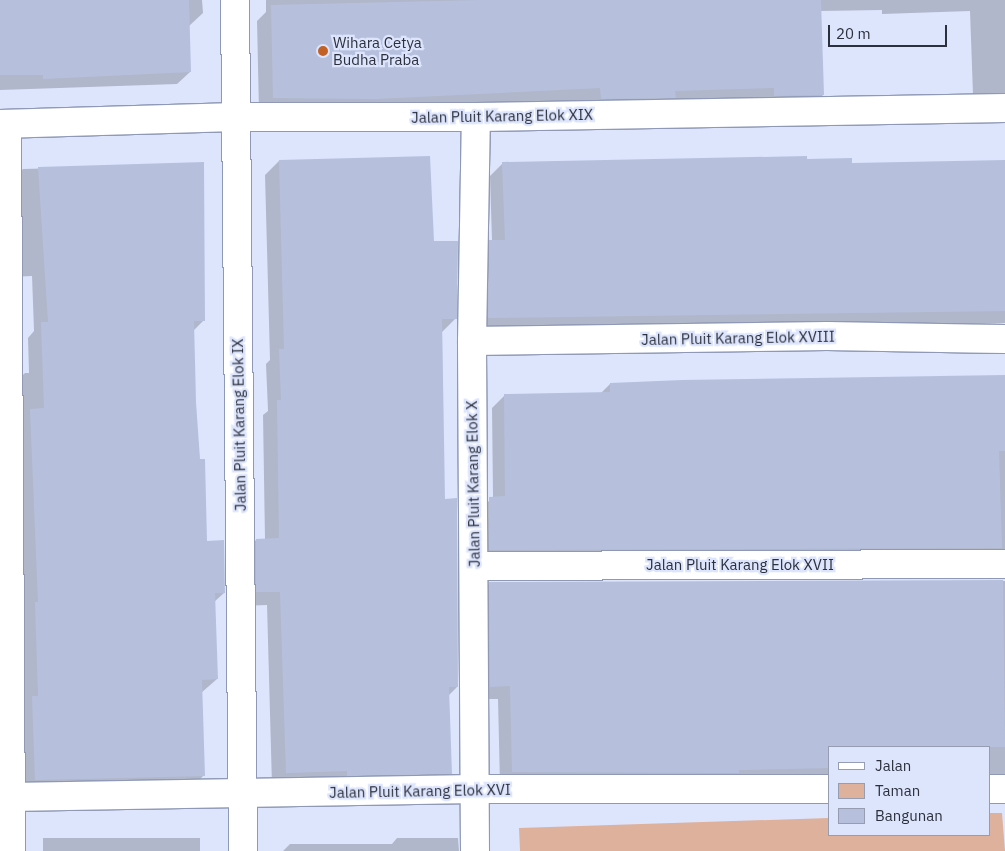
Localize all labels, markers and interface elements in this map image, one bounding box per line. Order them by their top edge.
scale bar [830,15,949,47]
text: 20 m [836,24,871,43]
place label: Wihara Cetya Budha Praba [333,33,422,68]
marker: Wihara Cetya Budha Praba [317,45,329,57]
street label: Jalan Pluit Karang Elok XIX [411,105,593,127]
street label: Jalan Pluit Karang Elok XVIII [641,327,835,349]
street label: Jalan Pluit Karang Elok IX [228,339,250,511]
street label: Jalan Pluit Karang Elok X [463,401,483,567]
street label: Jalan Pluit Karang Elok XVII [646,556,834,574]
legend [828,746,990,836]
text: Jalan [875,756,911,775]
street label: Jalan Pluit Karang Elok XVI [329,780,511,802]
text: Taman [875,781,920,800]
text: Bangunan [875,806,943,825]

